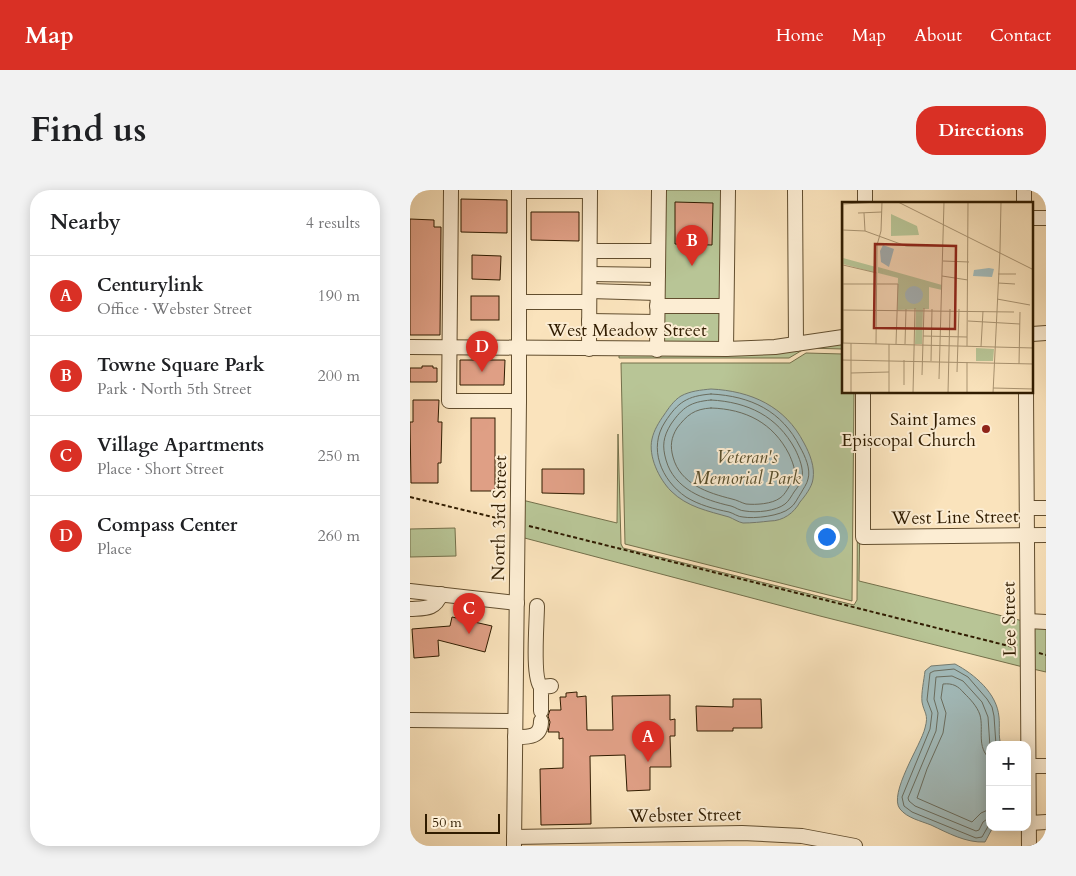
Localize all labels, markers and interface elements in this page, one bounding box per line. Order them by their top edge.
text: Map [25,19,74,52]
text: Home [776,23,824,48]
text: Map [852,23,886,48]
text: About [914,23,962,48]
text: Contact [990,23,1051,48]
text: Find us [30,106,146,154]
button: Directions [916,106,1046,155]
inset map [842,202,1034,394]
text: Nearby [50,208,121,237]
text: 4 results [306,212,360,234]
pin: B [676,225,708,266]
text: Centurylink [97,272,204,298]
text: A [60,285,72,307]
text: 190 m [318,285,360,307]
text: Office · Webster Street [97,298,252,320]
street label: West Meadow Street [546,318,707,343]
pin: D [466,331,498,372]
text: Towne Square Park [97,352,265,378]
text: B [60,365,72,387]
text: 200 m [318,365,360,387]
text: Park · North 5th Street [97,378,252,400]
place label: Saint James Episcopal Church [841,407,976,453]
marker: Saint James Episcopal Church [980,423,992,435]
text: Village Apartments [97,432,264,458]
text: C [60,445,72,467]
text: 250 m [318,445,360,467]
park label: Veteran's Memorial Park [693,445,801,491]
street label: North 3rd Street [486,455,513,581]
text: Place · Short Street [97,458,224,480]
street label: West Line Street [890,504,1019,531]
text: Compass Center [97,512,237,538]
your location [814,524,840,550]
text: D [59,525,73,547]
text: 260 m [318,525,360,547]
text: Place [97,538,132,560]
street label: Lee Street [996,581,1023,657]
pin: C [453,593,485,634]
pin: A [632,721,664,762]
map controls [986,741,1031,831]
button: + [986,741,1031,786]
button: − [986,786,1031,831]
street label: Webster Street [628,802,742,829]
scale bar [425,811,500,834]
text: 50 m [432,813,462,832]

